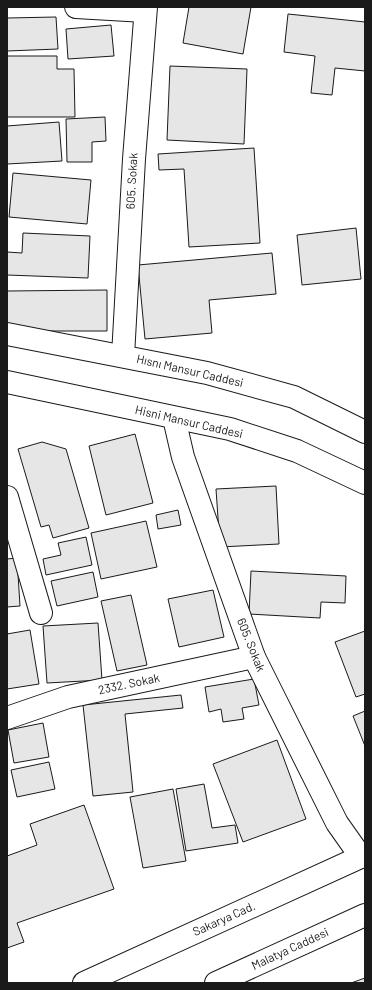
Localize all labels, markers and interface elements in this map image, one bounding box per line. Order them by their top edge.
street label: 605. Sokak [123,152,139,210]
street label: Hısnı Mansur Caddesi [135,351,245,389]
street label: Hisni Mansur Caddesi [134,402,245,440]
street label: 605. Sokak [235,616,269,673]
street label: 2332. Sokak [97,670,161,696]
street label: Sakarya Cad. [190,898,257,938]
street label: Malatya Caddesi [249,924,330,972]

